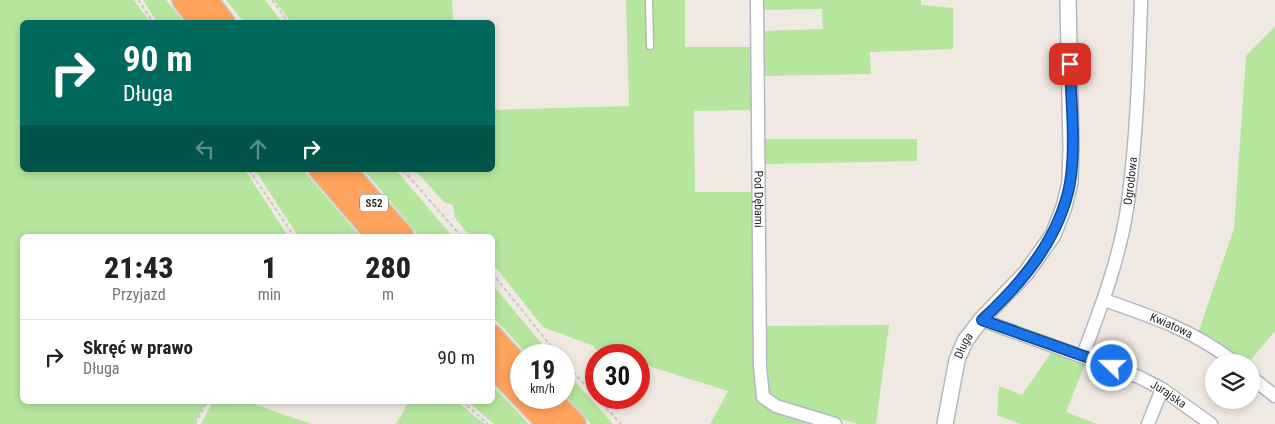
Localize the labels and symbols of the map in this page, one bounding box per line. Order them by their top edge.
pin [1049,43,1091,85]
street label: Ogrodowa [1121,156,1140,206]
street label: Pod Dębami [751,170,766,228]
road number: S52 [360,194,388,212]
street label: Kwiatowa [1148,310,1195,341]
street label: Długa [951,329,976,361]
position arrow [1085,339,1137,391]
speed limit sign: 30 [585,344,650,409]
street label: Jurajska [1148,377,1189,411]

